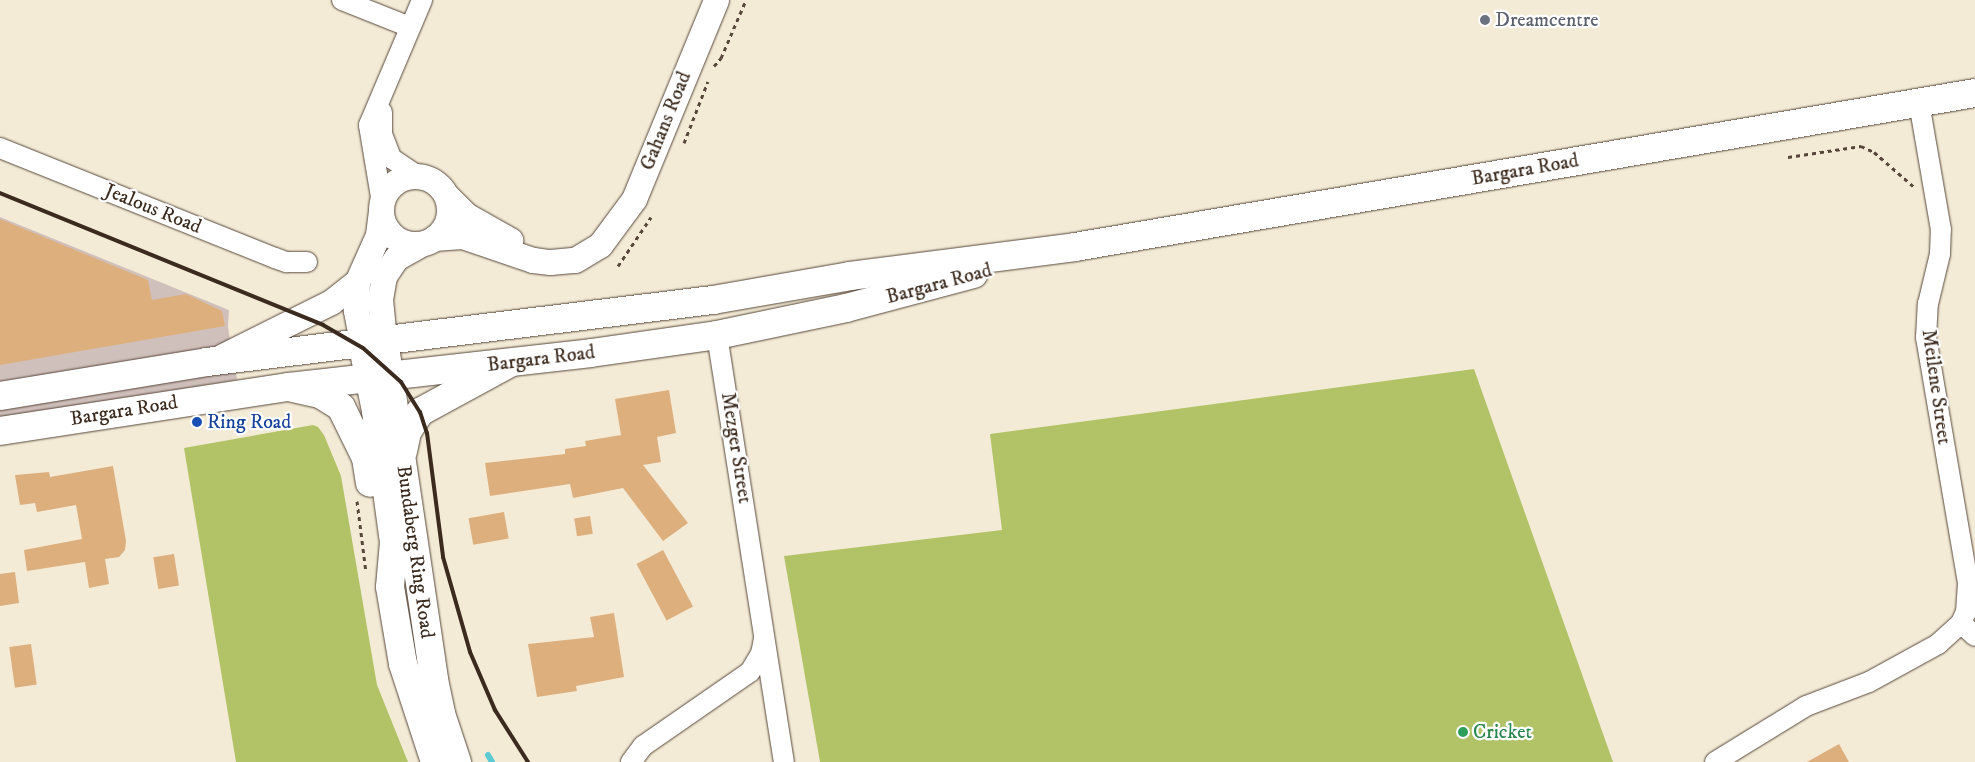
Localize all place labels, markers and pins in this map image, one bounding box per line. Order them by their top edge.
place label: Dreamcentre [1495,8,1598,32]
marker: Dreamcentre [1479,14,1491,26]
place label: Ring Road [207,410,291,434]
marker: Ring Road [191,416,203,428]
place label: Cricket [1473,720,1532,744]
marker: Cricket [1457,726,1469,738]

